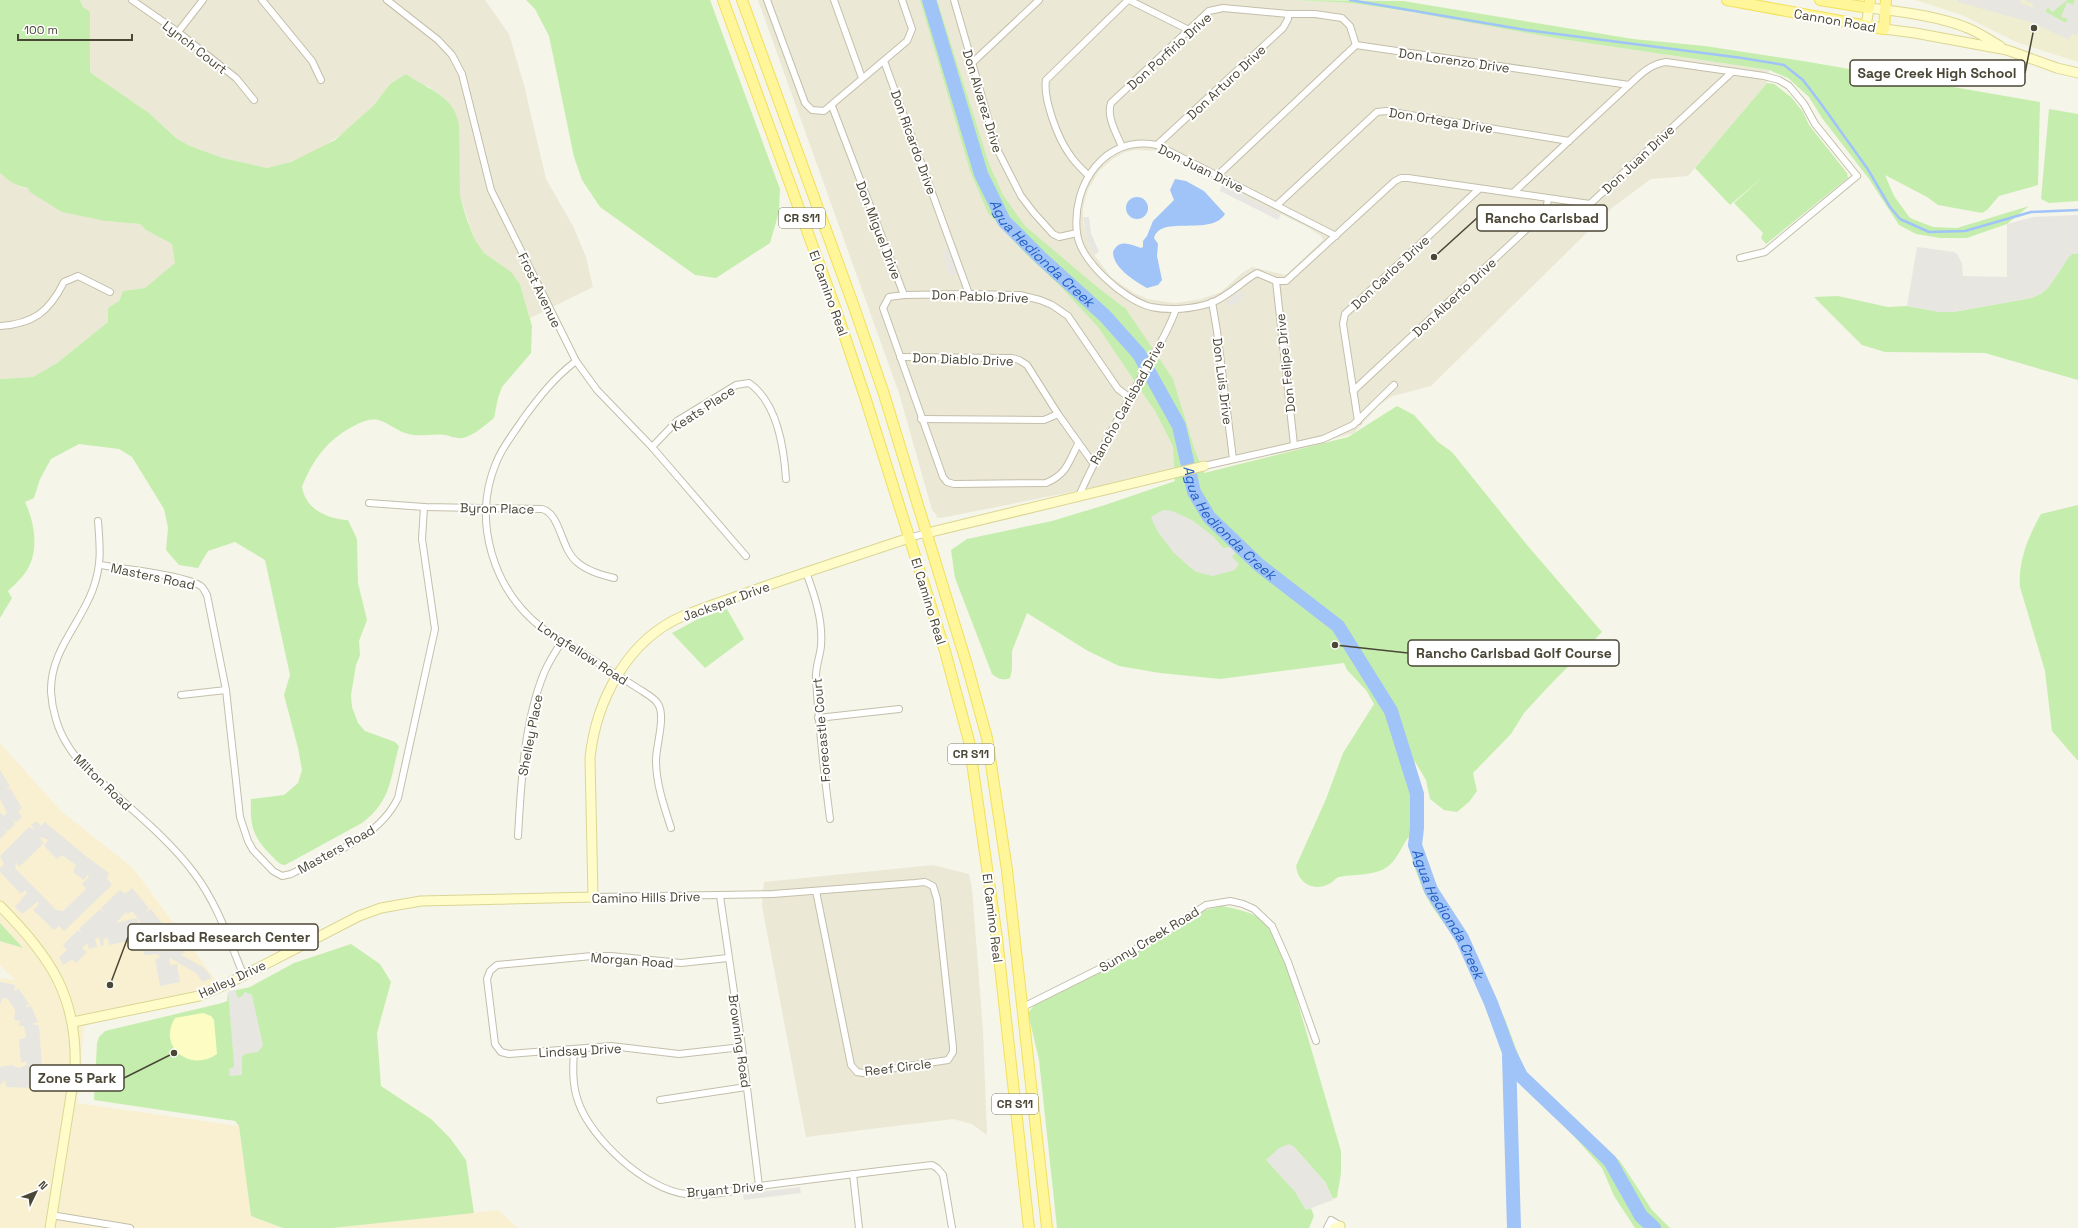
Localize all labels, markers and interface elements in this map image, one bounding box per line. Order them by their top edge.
street label: Cannon Road [1793,5,1877,36]
street label: Don Porfirio Drive [1124,9,1215,94]
scale bar [18,16,132,42]
street label: Lynch Court [159,17,230,78]
text: 100 m [24,22,58,38]
street label: Don Arturo Drive [1183,41,1269,123]
street label: Don Lorenzo Drive [1397,44,1511,77]
street label: Don Alvarez Drive [959,48,1006,155]
callout: Sage Creek High School [1850,60,2025,86]
text: Sage Creek High School [1857,64,2017,82]
street label: Don Ricardo Drive [887,87,940,197]
street label: Don Ortega Drive [1388,104,1494,137]
street label: Don Juan Drive [1598,121,1678,197]
street label: Don Juan Drive [1155,140,1246,197]
street label: Don Miguel Drive [852,179,905,282]
water label: Agua Hedionda Creek [986,196,1099,312]
callout: Rancho Carlsbad [1477,205,1607,231]
road number: CR S11 [779,208,825,228]
text: Rancho Carlsbad [1485,209,1599,227]
street label: Don Carlos Drive [1348,232,1433,313]
street label: El Camino Real [805,248,852,338]
street label: Frost Avenue [514,250,565,331]
street label: Don Alberto Drive [1409,254,1500,341]
street label: Don Pablo Drive [931,286,1029,307]
street label: Don Felipe Drive [1272,313,1299,413]
street label: Rancho Carlsbad Drive [1086,337,1169,468]
street label: Don Luis Drive [1209,337,1236,426]
street label: Don Diablo Drive [912,349,1014,370]
street label: Keats Place [668,382,738,435]
water label: Agua Hedionda Creek [1179,464,1281,585]
street label: Byron Place [460,499,534,518]
street label: El Camino Real [907,556,950,647]
street label: Masters Road [109,559,197,594]
street label: Jackspar Drive [680,578,772,625]
street label: Longfellow Road [534,618,631,689]
callout: Rancho Carlsbad Golf Course [1408,640,1619,666]
text: Rancho Carlsbad Golf Course [1416,644,1612,662]
street label: Forecastle Court [808,677,835,783]
street label: Shelley Place [514,693,547,777]
road number: CR S11 [948,744,994,764]
street label: Milton Road [70,750,135,814]
street label: Masters Road [295,821,378,878]
water label: Agua Hedionda Creek [1408,846,1489,983]
street label: El Camino Real [979,872,1006,964]
street label: Camino Hills Drive [591,888,701,907]
street label: Sunny Creek Road [1096,903,1202,976]
callout: Carlsbad Research Center [128,924,318,950]
text: Carlsbad Research Center [136,928,311,946]
street label: Morgan Road [590,949,674,972]
street label: Halley Drive [196,956,269,1002]
street label: Browning Road [725,993,754,1089]
street label: Lindsay Drive [538,1040,622,1061]
street label: Reef Circle [864,1055,932,1080]
callout: Zone 5 Park [30,1065,124,1091]
text: Zone 5 Park [38,1069,116,1087]
road number: CR S11 [992,1094,1038,1114]
north arrow [16,1172,56,1212]
text: N [36,1178,51,1193]
street label: Bryant Drive [686,1178,764,1201]

